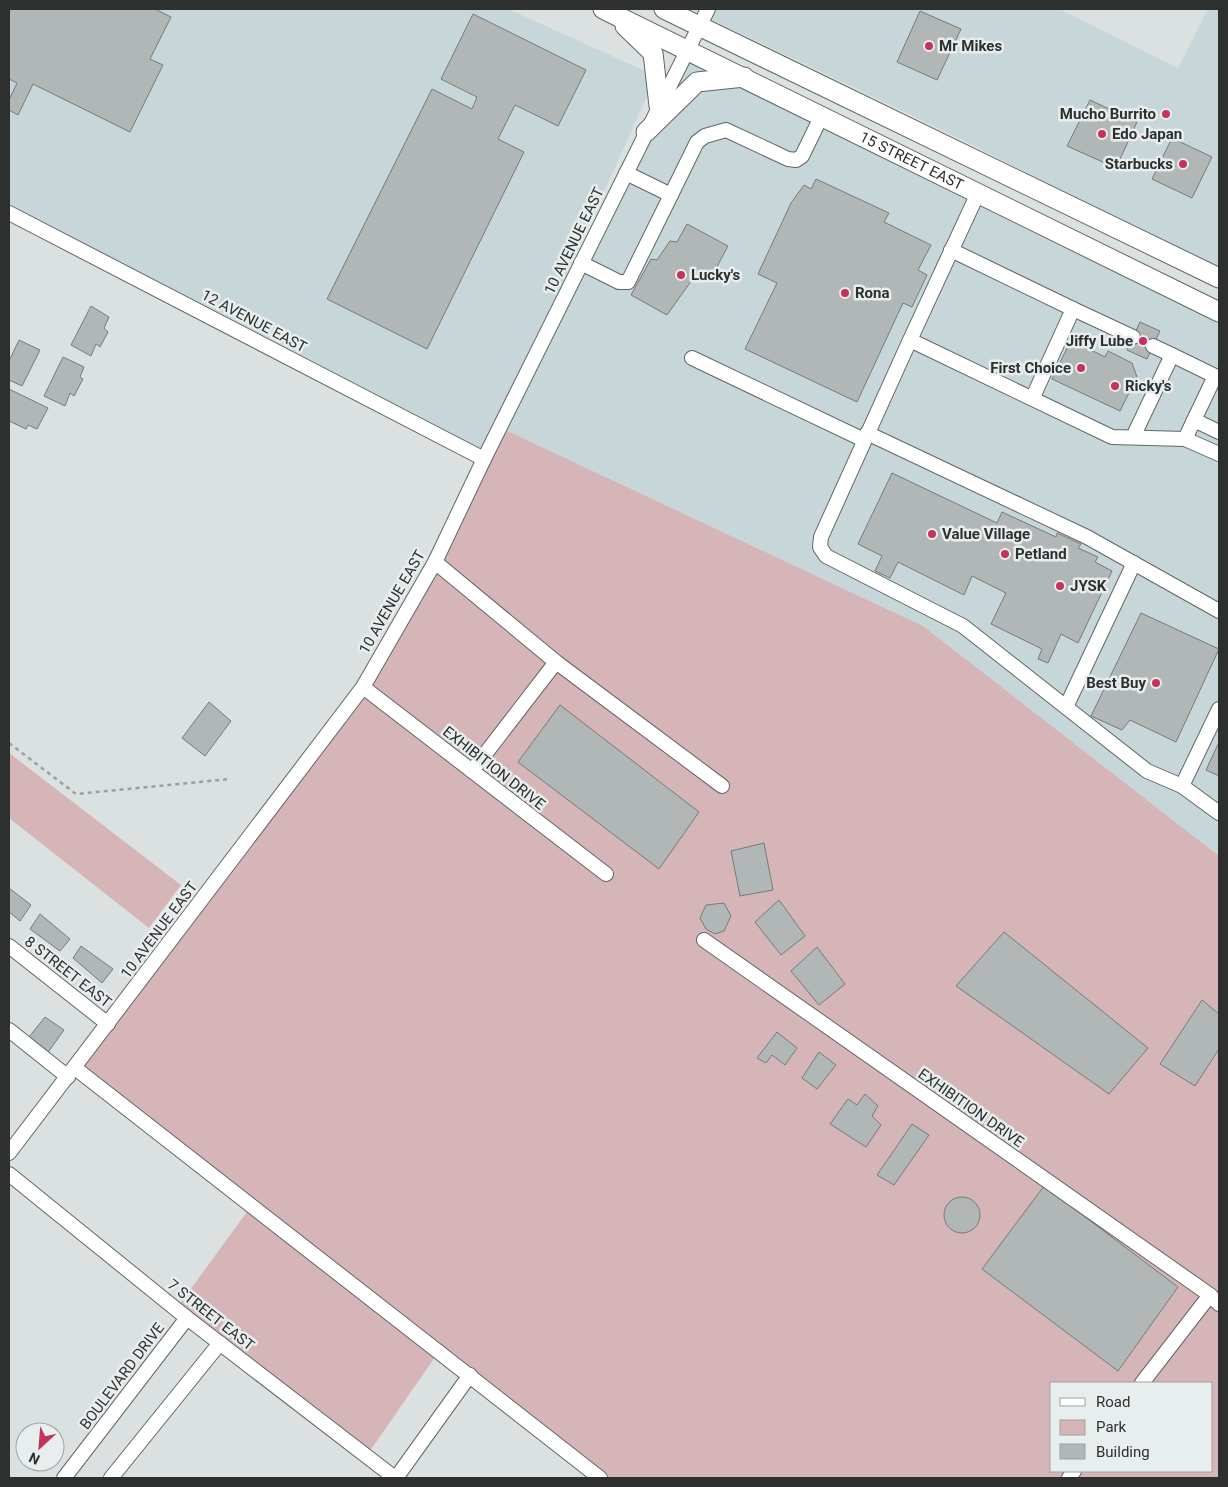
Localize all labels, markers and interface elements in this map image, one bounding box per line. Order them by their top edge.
place label: Mr Mikes [939,37,1002,55]
marker: Mr Mikes [923,40,935,52]
place label: Mucho Burrito [1060,105,1156,123]
marker: Mucho Burrito [1160,108,1172,120]
place label: Edo Japan [1112,125,1182,143]
street label: 15 STREET EAST [857,128,967,194]
marker: Edo Japan [1096,128,1108,140]
place label: Starbucks [1105,155,1173,173]
marker: Starbucks [1177,158,1189,170]
street label: 10 AVENUE EAST [540,185,608,297]
place label: Lucky's [691,266,741,284]
marker: Lucky's [675,269,687,281]
place label: Rona [855,284,890,302]
street label: 12 AVENUE EAST [198,286,310,356]
marker: Rona [839,287,851,299]
place label: Jiffy Lube [1066,332,1133,350]
marker: Jiffy Lube [1137,335,1149,347]
place label: First Choice [990,359,1071,377]
marker: First Choice [1075,362,1087,374]
place label: Ricky's [1125,377,1172,395]
marker: Ricky's [1109,380,1121,392]
place label: Value Village [942,525,1030,543]
marker: Value Village [926,528,938,540]
place label: Petland [1015,545,1067,563]
street label: 10 AVENUE EAST [355,547,429,657]
marker: Petland [999,548,1011,560]
place label: JYSK [1070,577,1107,595]
marker: JYSK [1054,580,1066,592]
place label: Best Buy [1086,674,1146,692]
marker: Best Buy [1150,677,1162,689]
street label: EXHIBITION DRIVE [439,722,549,814]
street label: 10 AVENUE EAST [117,878,201,982]
street label: 8 STREET EAST [21,933,115,1011]
street label: EXHIBITION DRIVE [915,1065,1028,1151]
street label: 7 STREET EAST [164,1276,258,1354]
street label: BOULEVARD DRIVE [76,1319,168,1433]
legend [1050,1382,1213,1472]
text: Road [1096,1393,1130,1411]
text: Park [1096,1418,1127,1436]
north arrow [15,1422,65,1472]
text: Building [1096,1443,1150,1461]
text: N [26,1449,42,1468]

